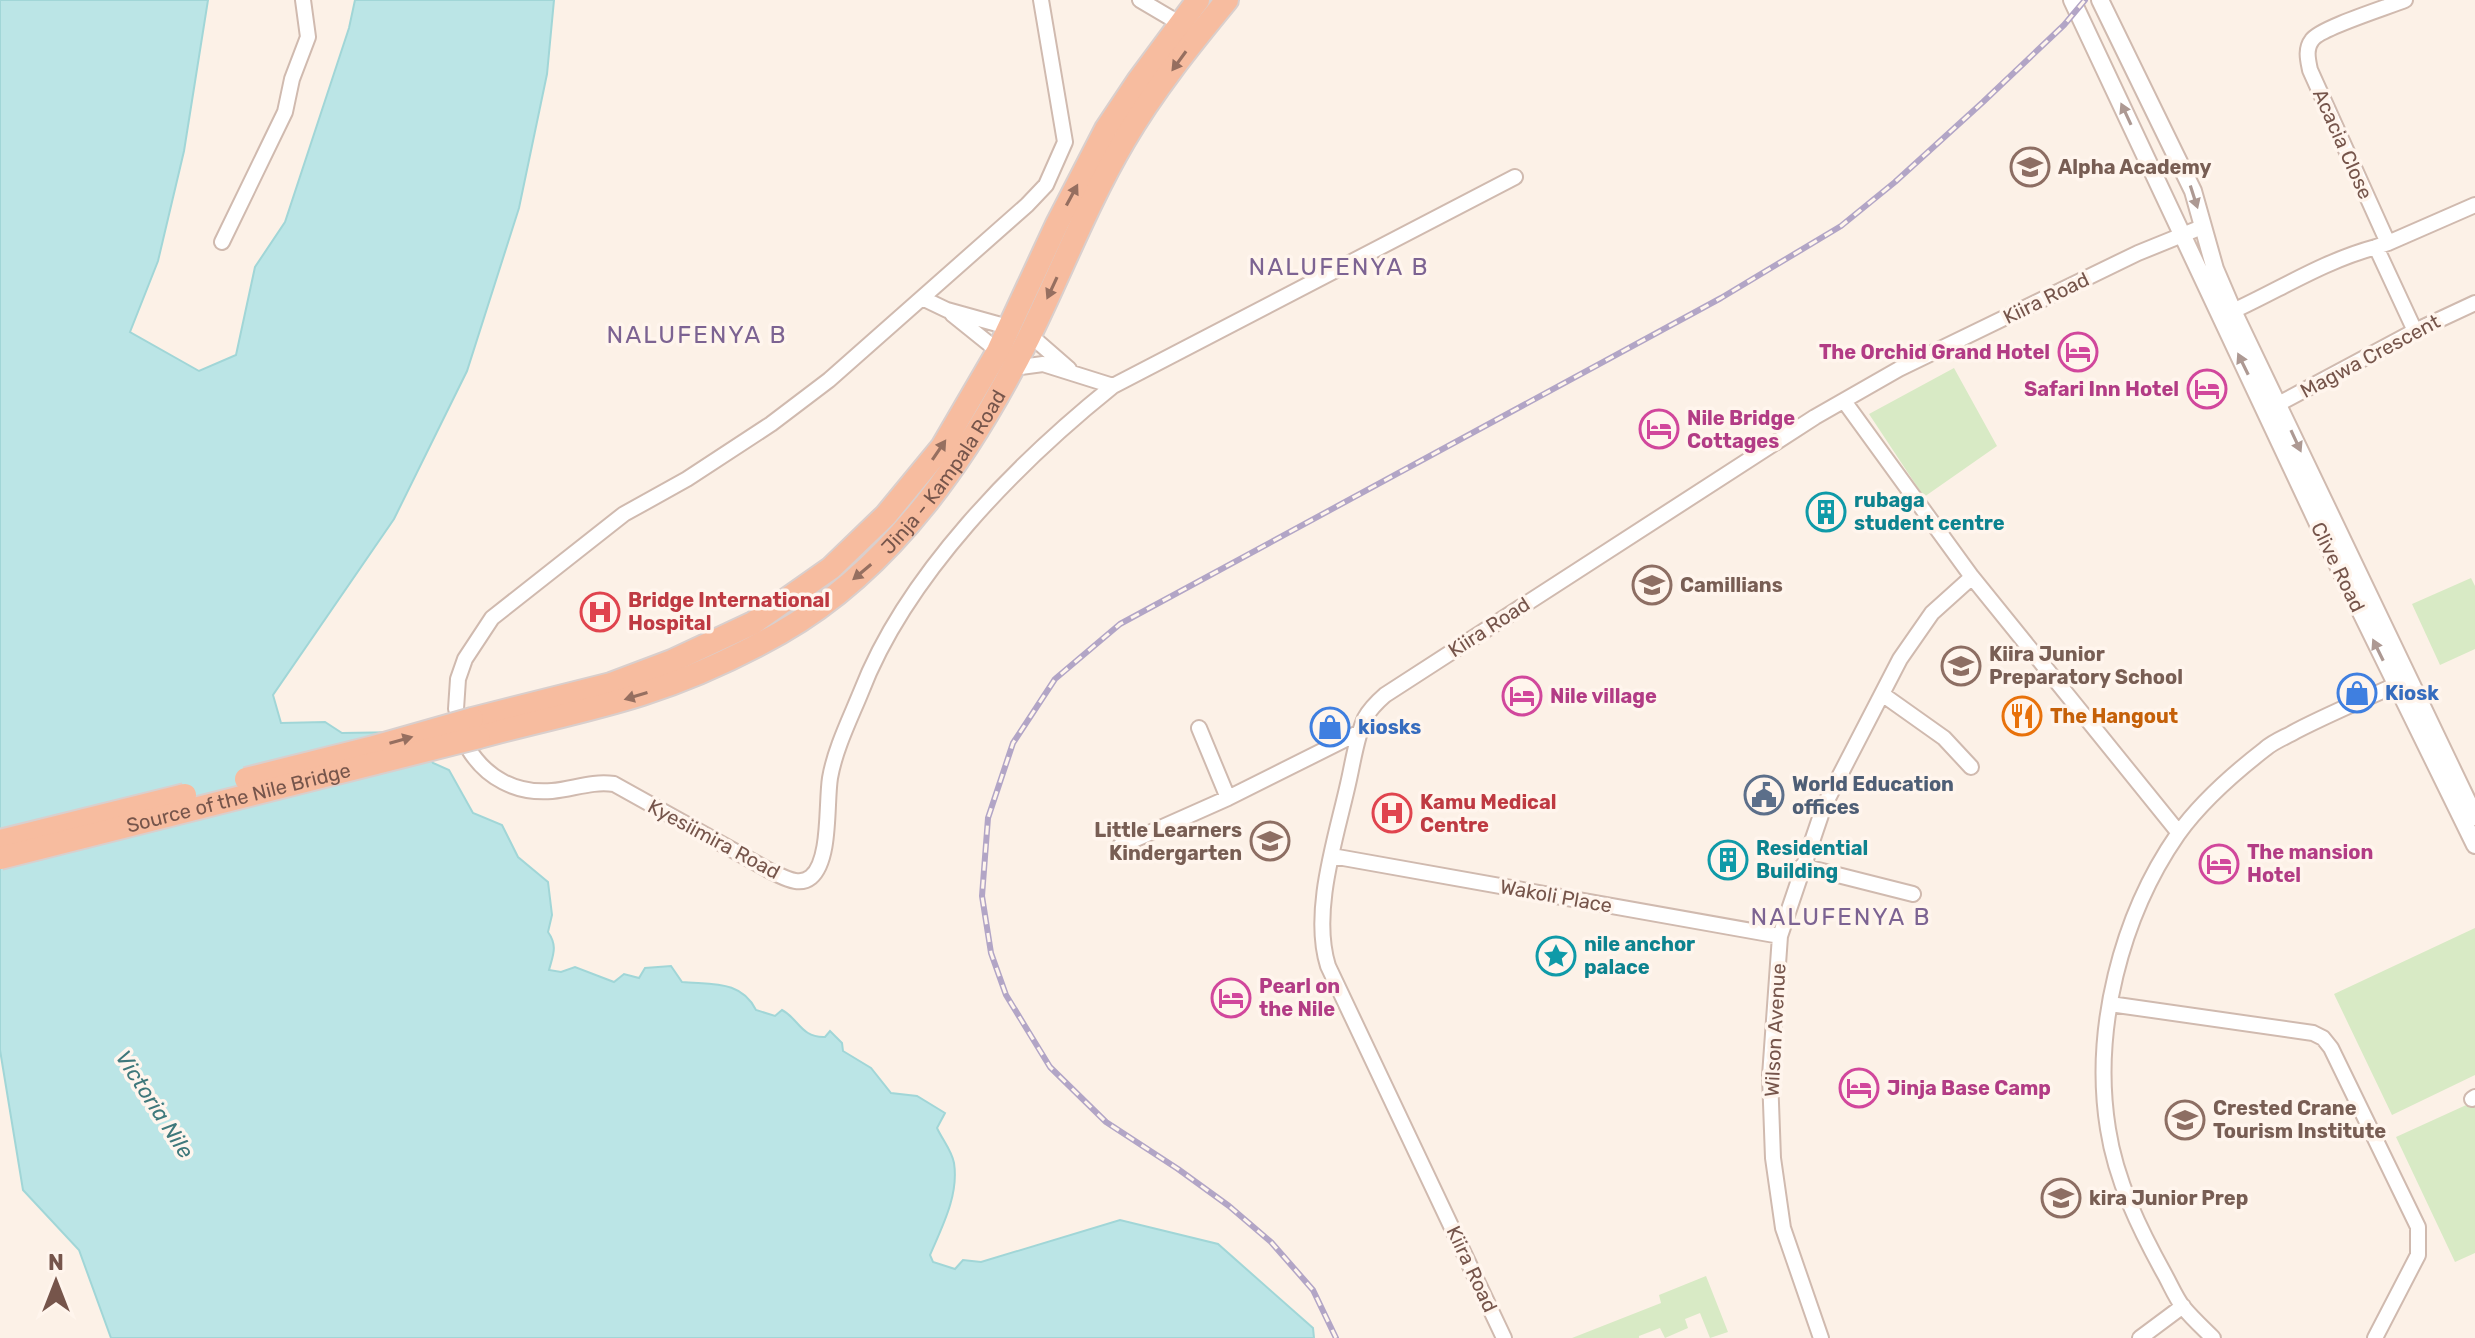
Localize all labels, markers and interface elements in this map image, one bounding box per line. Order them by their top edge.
one-way arrow [1171,51,1187,72]
street label: Acacia Close [2308,85,2378,203]
one-way arrow [2119,102,2133,125]
school or university icon: Alpha Academy [2009,146,2051,188]
place label: Alpha Academy [2058,155,2211,179]
one-way arrow [1066,183,1079,206]
one-way arrow [2188,185,2200,209]
district label: NALUFENYA B [1248,253,1430,281]
street label: Kiira Road [1999,267,2093,329]
one-way arrow [1045,276,1059,299]
street label: Magwa Crescent [2296,309,2444,403]
district label: NALUFENYA B [606,321,788,349]
hotel icon: The Orchid Grand Hotel [2057,331,2099,373]
place label: The Orchid Grand Hotel [1819,340,2050,364]
one-way arrow [2236,353,2250,376]
hotel icon: Safari Inn Hotel [2186,368,2228,410]
place label: Safari Inn Hotel [2024,377,2179,401]
street label: Jinja - Kampala Road [876,385,1011,559]
place label: Nile Bridge Cottages [1687,406,1795,453]
hotel icon: Nile Bridge Cottages [1638,408,1680,450]
one-way arrow [2289,429,2303,453]
one-way arrow [931,439,946,460]
place label: rubaga student centre [1854,488,2005,535]
building icon: rubaga student centre [1805,491,1847,533]
street label: Clive Road [2306,518,2370,616]
one-way arrow [853,563,873,580]
school or university icon: Camillians [1631,564,1673,606]
place label: Camillians [1680,573,1783,597]
place label: Bridge International Hospital [628,588,830,635]
hospital icon: Bridge International Hospital [579,591,621,633]
street label: Kiira Road [1444,592,1534,662]
one-way arrow [2372,638,2385,661]
place label: Kiira Junior Preparatory School [1989,642,2183,689]
school or university icon: Kiira Junior Preparatory School [1940,645,1982,687]
shop icon: Kiosk [2336,672,2378,714]
hotel icon: Nile village [1501,675,1543,717]
place label: Kiosk [2385,681,2439,705]
place label: Nile village [1550,684,1657,708]
one-way arrow [624,690,648,703]
restaurant icon: The Hangout [2001,695,2043,737]
place label: The Hangout [2050,704,2178,728]
shop icon: kiosks [1309,706,1351,748]
place label: kiosks [1358,715,1421,739]
one-way arrow [389,733,414,745]
street label: Source of the Nile Bridge [124,758,353,838]
place label: World Education offices [1792,772,1954,819]
public building icon: World Education offices [1743,774,1785,816]
place label: Kamu Medical Centre [1420,790,1556,837]
hospital icon: Kamu Medical Centre [1371,792,1413,834]
street label: Kyesiimira Road [644,794,784,884]
place label: Little Learners Kindergarten [1094,818,1242,865]
school or university icon: Little Learners Kindergarten [1249,820,1291,862]
place label: Residential Building [1756,836,1868,883]
building icon: Residential Building [1707,839,1749,881]
place label: The mansion Hotel [2247,840,2373,887]
hotel icon: The mansion Hotel [2198,843,2240,885]
street label: Wakoli Place [1498,874,1614,918]
district label: NALUFENYA B [1750,903,1932,931]
place label: nile anchor palace [1584,932,1695,979]
place icon: nile anchor palace [1535,935,1577,977]
street label: Wilson Avenue [1760,962,1790,1098]
place label: Pearl on the Nile [1259,974,1340,1021]
hotel icon: Pearl on the Nile [1210,977,1252,1019]
water label: Victoria Nile [110,1045,200,1163]
hotel icon: Jinja Base Camp [1838,1067,1880,1109]
place label: Jinja Base Camp [1887,1076,2051,1100]
place label: Crested Crane Tourism Institute [2213,1096,2386,1143]
school or university icon: Crested Crane Tourism Institute [2164,1099,2206,1141]
school or university icon: kira Junior Prep [2040,1177,2082,1219]
place label: kira Junior Prep [2089,1186,2248,1210]
street label: Kiira Road [1442,1222,1502,1316]
north arrow [16,1242,96,1322]
text: N [48,1249,64,1276]

